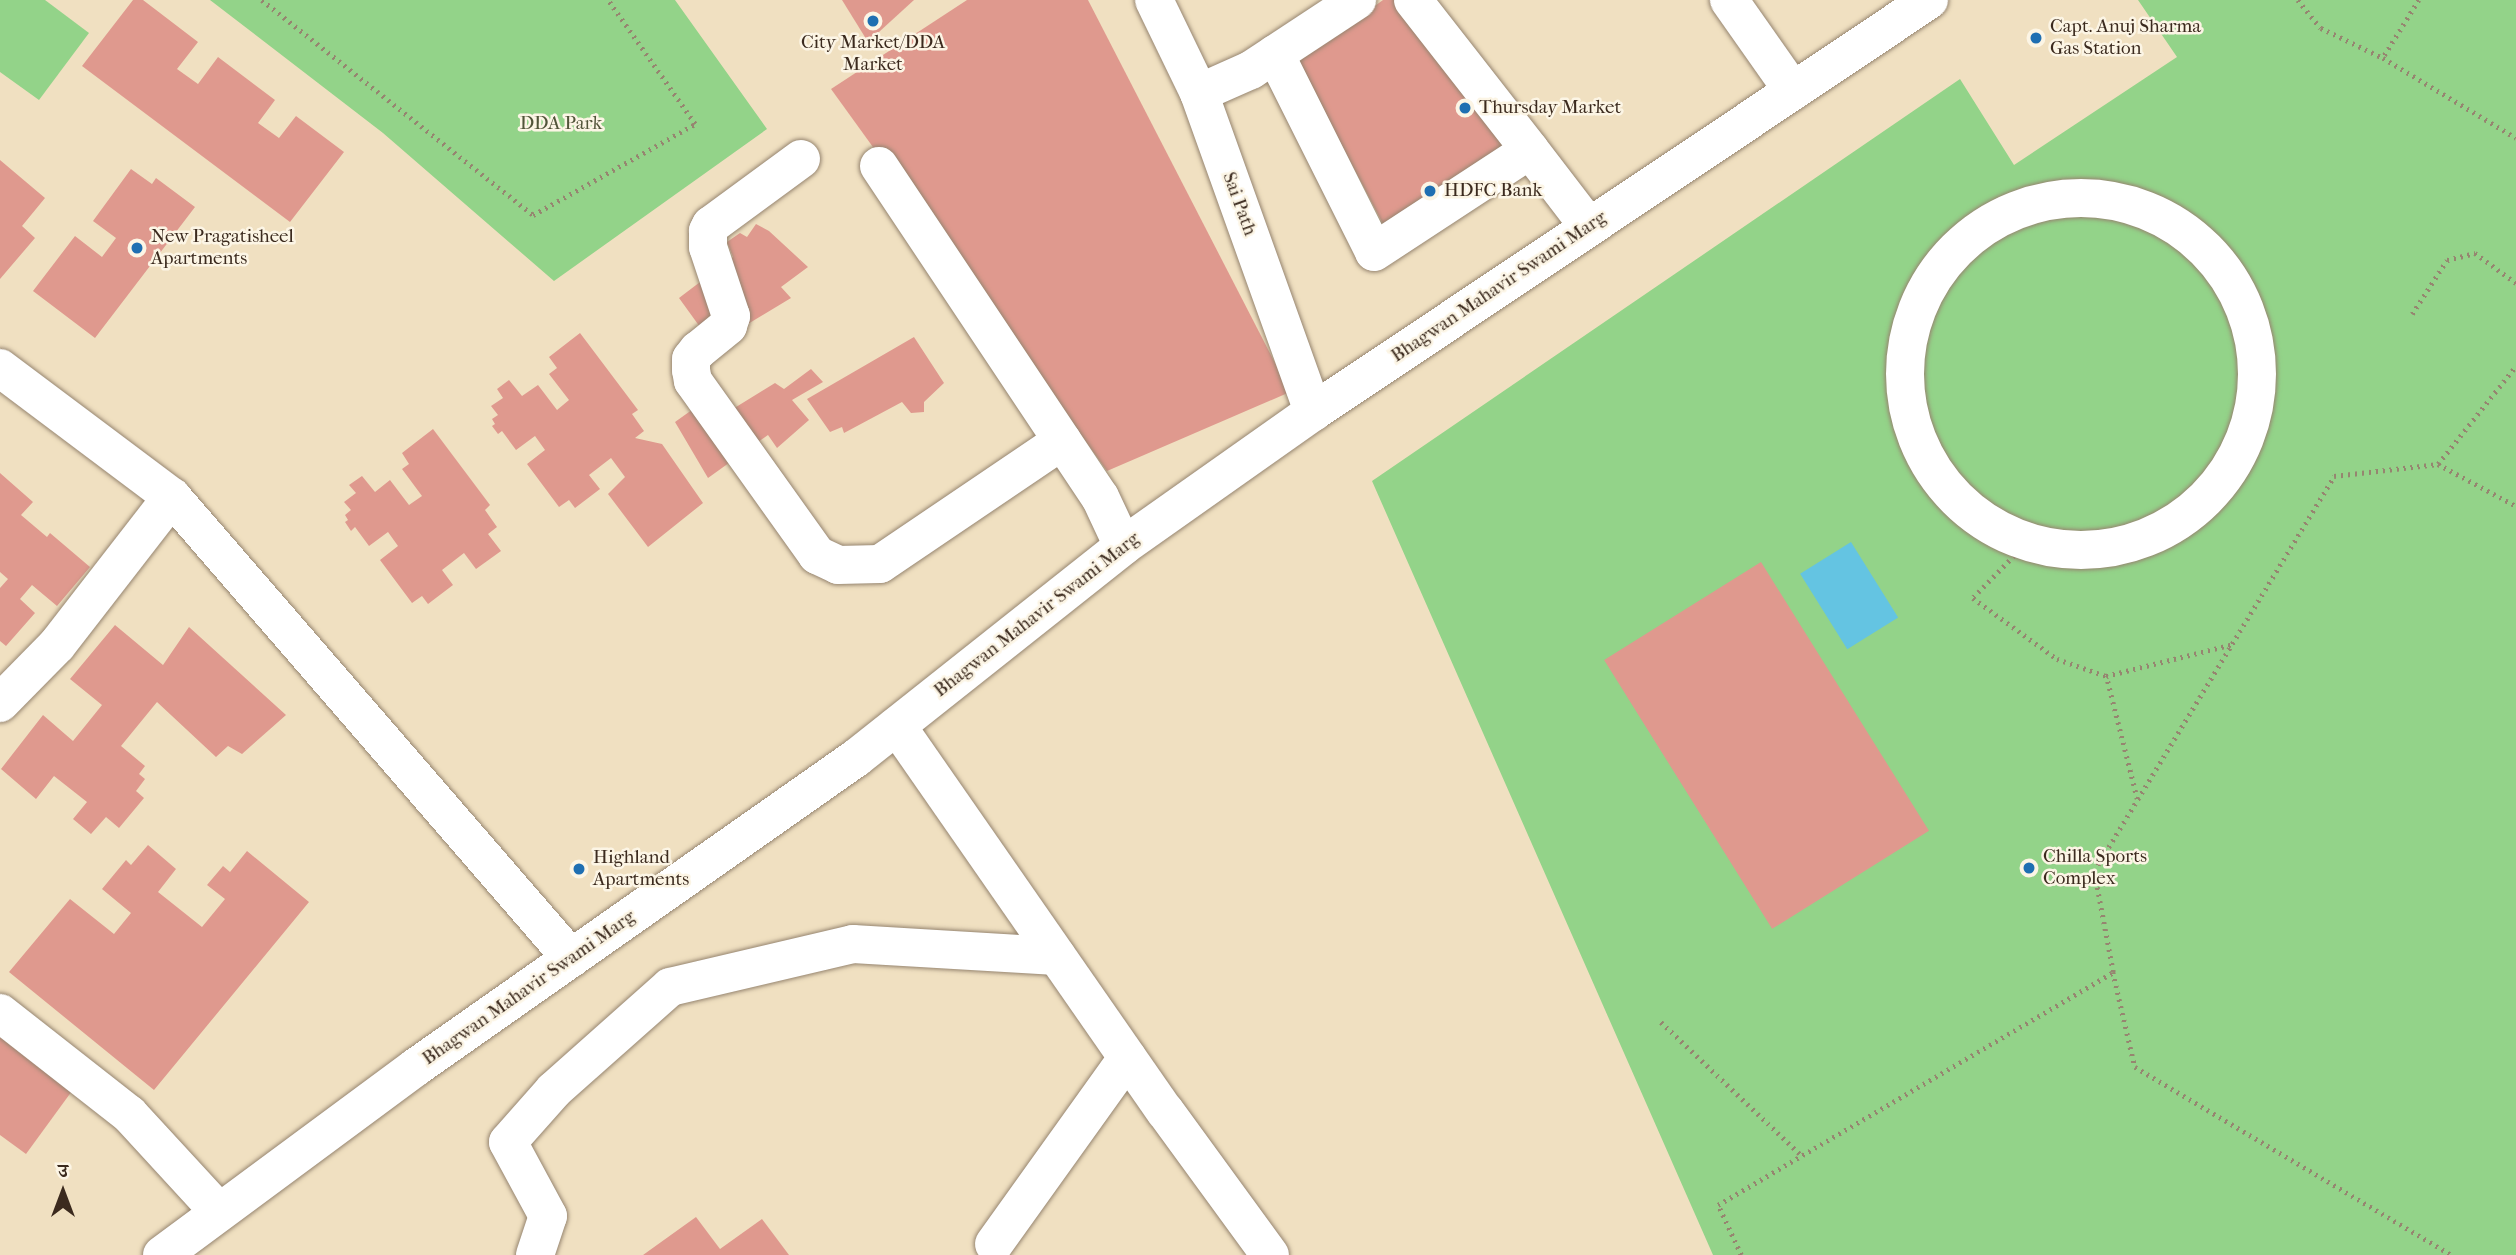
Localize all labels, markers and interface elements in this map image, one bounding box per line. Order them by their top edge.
marker: City Market/DDA Market [865,13,881,29]
place label: Capt. Anuj Sharma Gas Station [2050,16,2201,60]
marker: Capt. Anuj Sharma Gas Station [2028,30,2044,46]
place label: City Market/DDA Market [801,32,945,76]
place label: Thursday Market [1479,97,1621,119]
marker: Thursday Market [1457,100,1473,116]
park label: DDA Park [520,113,602,135]
street label: Sai Path [1217,169,1261,239]
place label: HDFC Bank [1444,180,1542,202]
marker: HDFC Bank [1422,183,1438,199]
street label: Bhagwan Mahavir Swami Marg [1387,206,1611,368]
place label: New Pragatisheel Apartments [151,226,294,270]
marker: New Pragatisheel Apartments [129,240,145,256]
street label: Bhagwan Mahavir Swami Marg [930,528,1144,702]
place label: Chilla Sports Complex [2043,846,2147,890]
place label: Highland Apartments [593,847,689,891]
marker: Chilla Sports Complex [2021,860,2037,876]
marker: Highland Apartments [571,861,587,877]
street label: Bhagwan Mahavir Swami Marg [418,906,640,1070]
north arrow [28,1157,98,1227]
text: उ [58,1160,68,1182]

